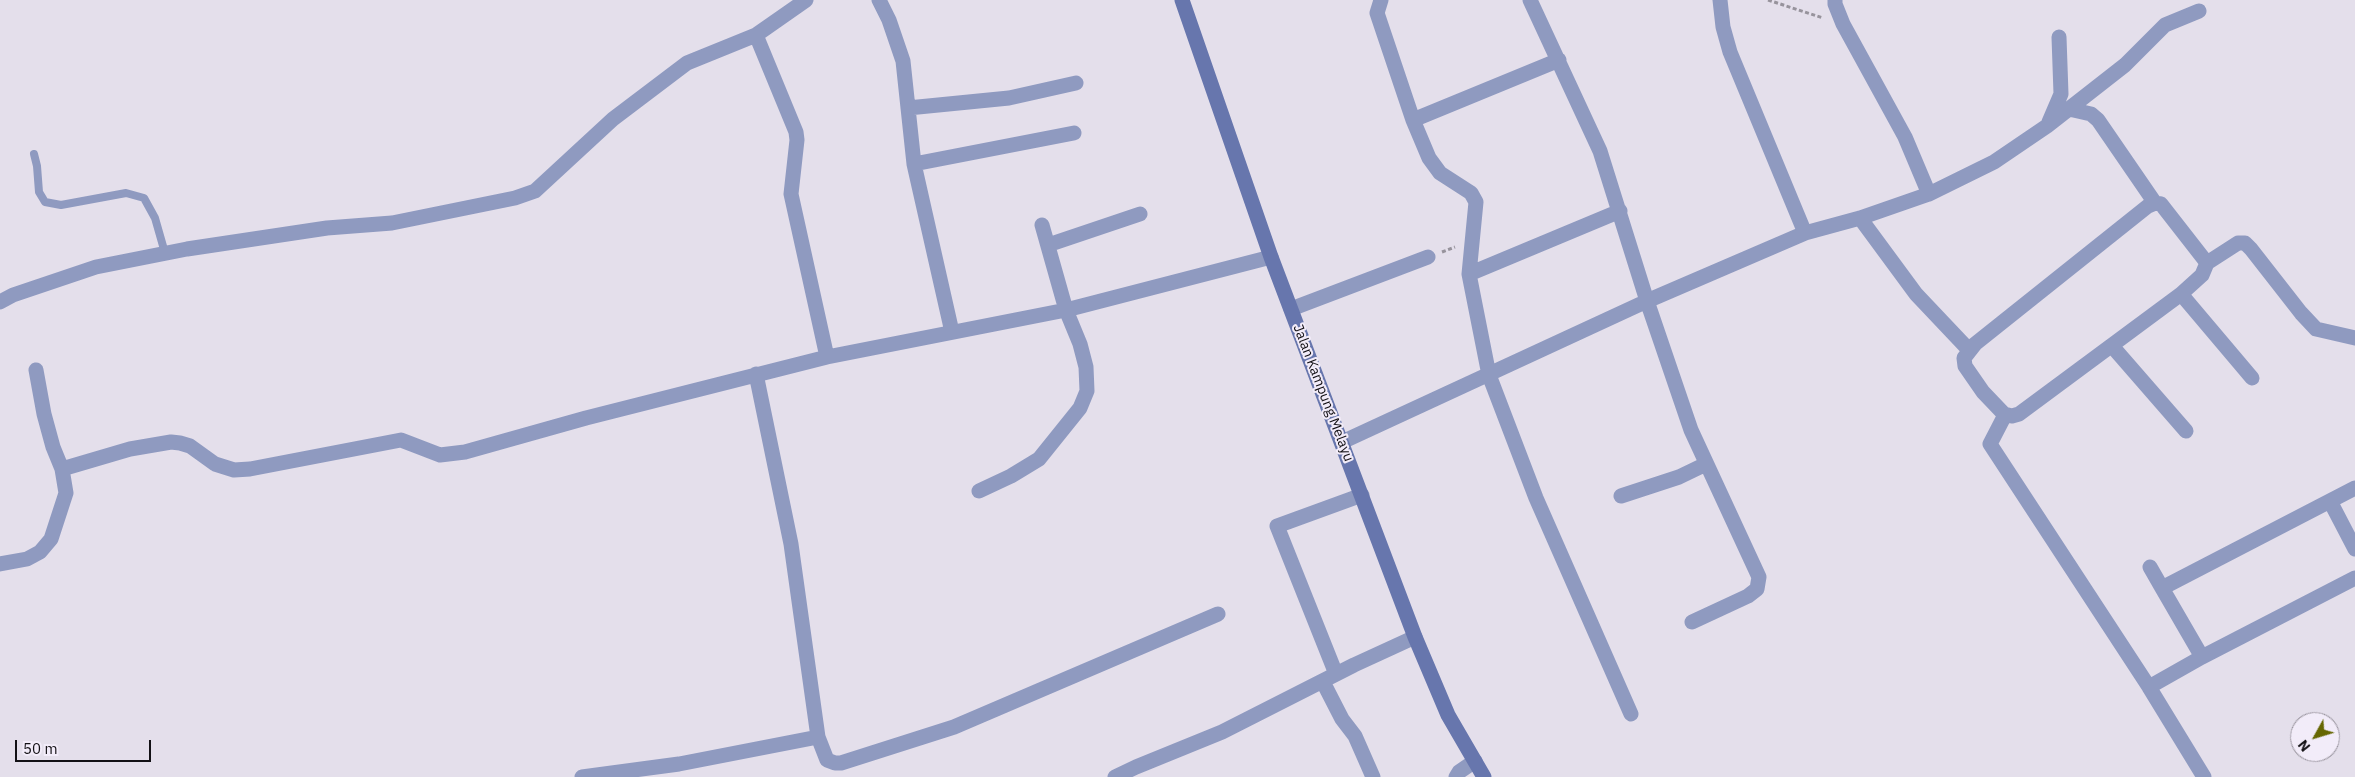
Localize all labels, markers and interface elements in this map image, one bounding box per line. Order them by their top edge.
street label: Jalan Kampung Melayu [1289,322,1357,464]
north arrow [2290,712,2340,762]
scale bar [18,730,154,762]
text: N [2294,736,2314,755]
text: 50 m [23,739,58,758]

